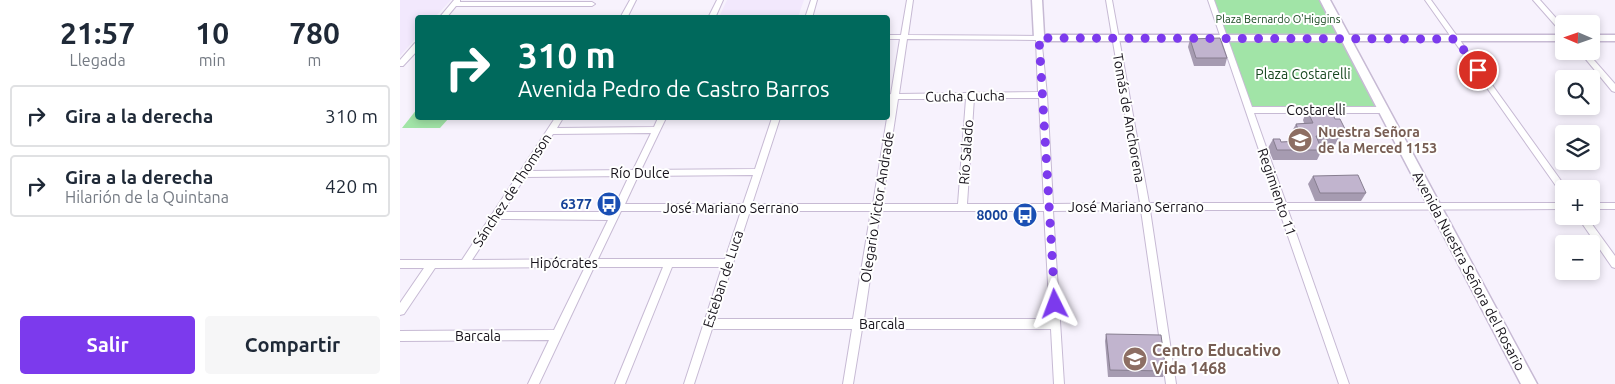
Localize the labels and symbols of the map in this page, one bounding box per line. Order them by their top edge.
park label: Plaza Bernardo O'Higgins [1216,13,1341,25]
north arrow [1555,15,1600,60]
pin [1457,49,1499,91]
street label: Tomás de Anchorena [1110,52,1148,184]
park label: Plaza Costarelli [1255,66,1351,82]
street label: Cucha Cucha [925,87,1005,105]
street label: Costarelli [1286,102,1346,118]
street label: Río Salado [956,119,976,185]
place label: Nuestra Señora de la Merced 1153 [1318,124,1437,156]
school or university icon: Nuestra Señora de la Merced 1153 [1287,127,1313,153]
street label: Sánchez de Thomson [469,130,555,250]
street label: Olegario Victor Andrade [857,130,897,284]
street label: Regimiento 11 [1255,146,1299,238]
street label: Río Dulce [610,165,670,181]
street label: Avenida Nuestra Señora del Rosario [1410,169,1528,373]
bus stop icon: 6377 [596,191,622,217]
place label: 6377 [560,196,592,212]
street label: José Mariano Serrano [1068,199,1204,215]
street label: José Mariano Serrano [663,200,799,216]
bus stop icon: 8000 [1012,202,1038,228]
place label: 8000 [976,207,1008,223]
street label: Esteban de Luca [700,228,746,330]
street label: Hipócrates [530,255,598,271]
position arrow [1028,277,1080,329]
street label: Barcala [859,316,905,332]
street label: Barcala [455,328,501,344]
place label: Centro Educativo Vida 1468 [1152,341,1281,377]
school or university icon: Centro Educativo Vida 1468 [1122,346,1148,372]

